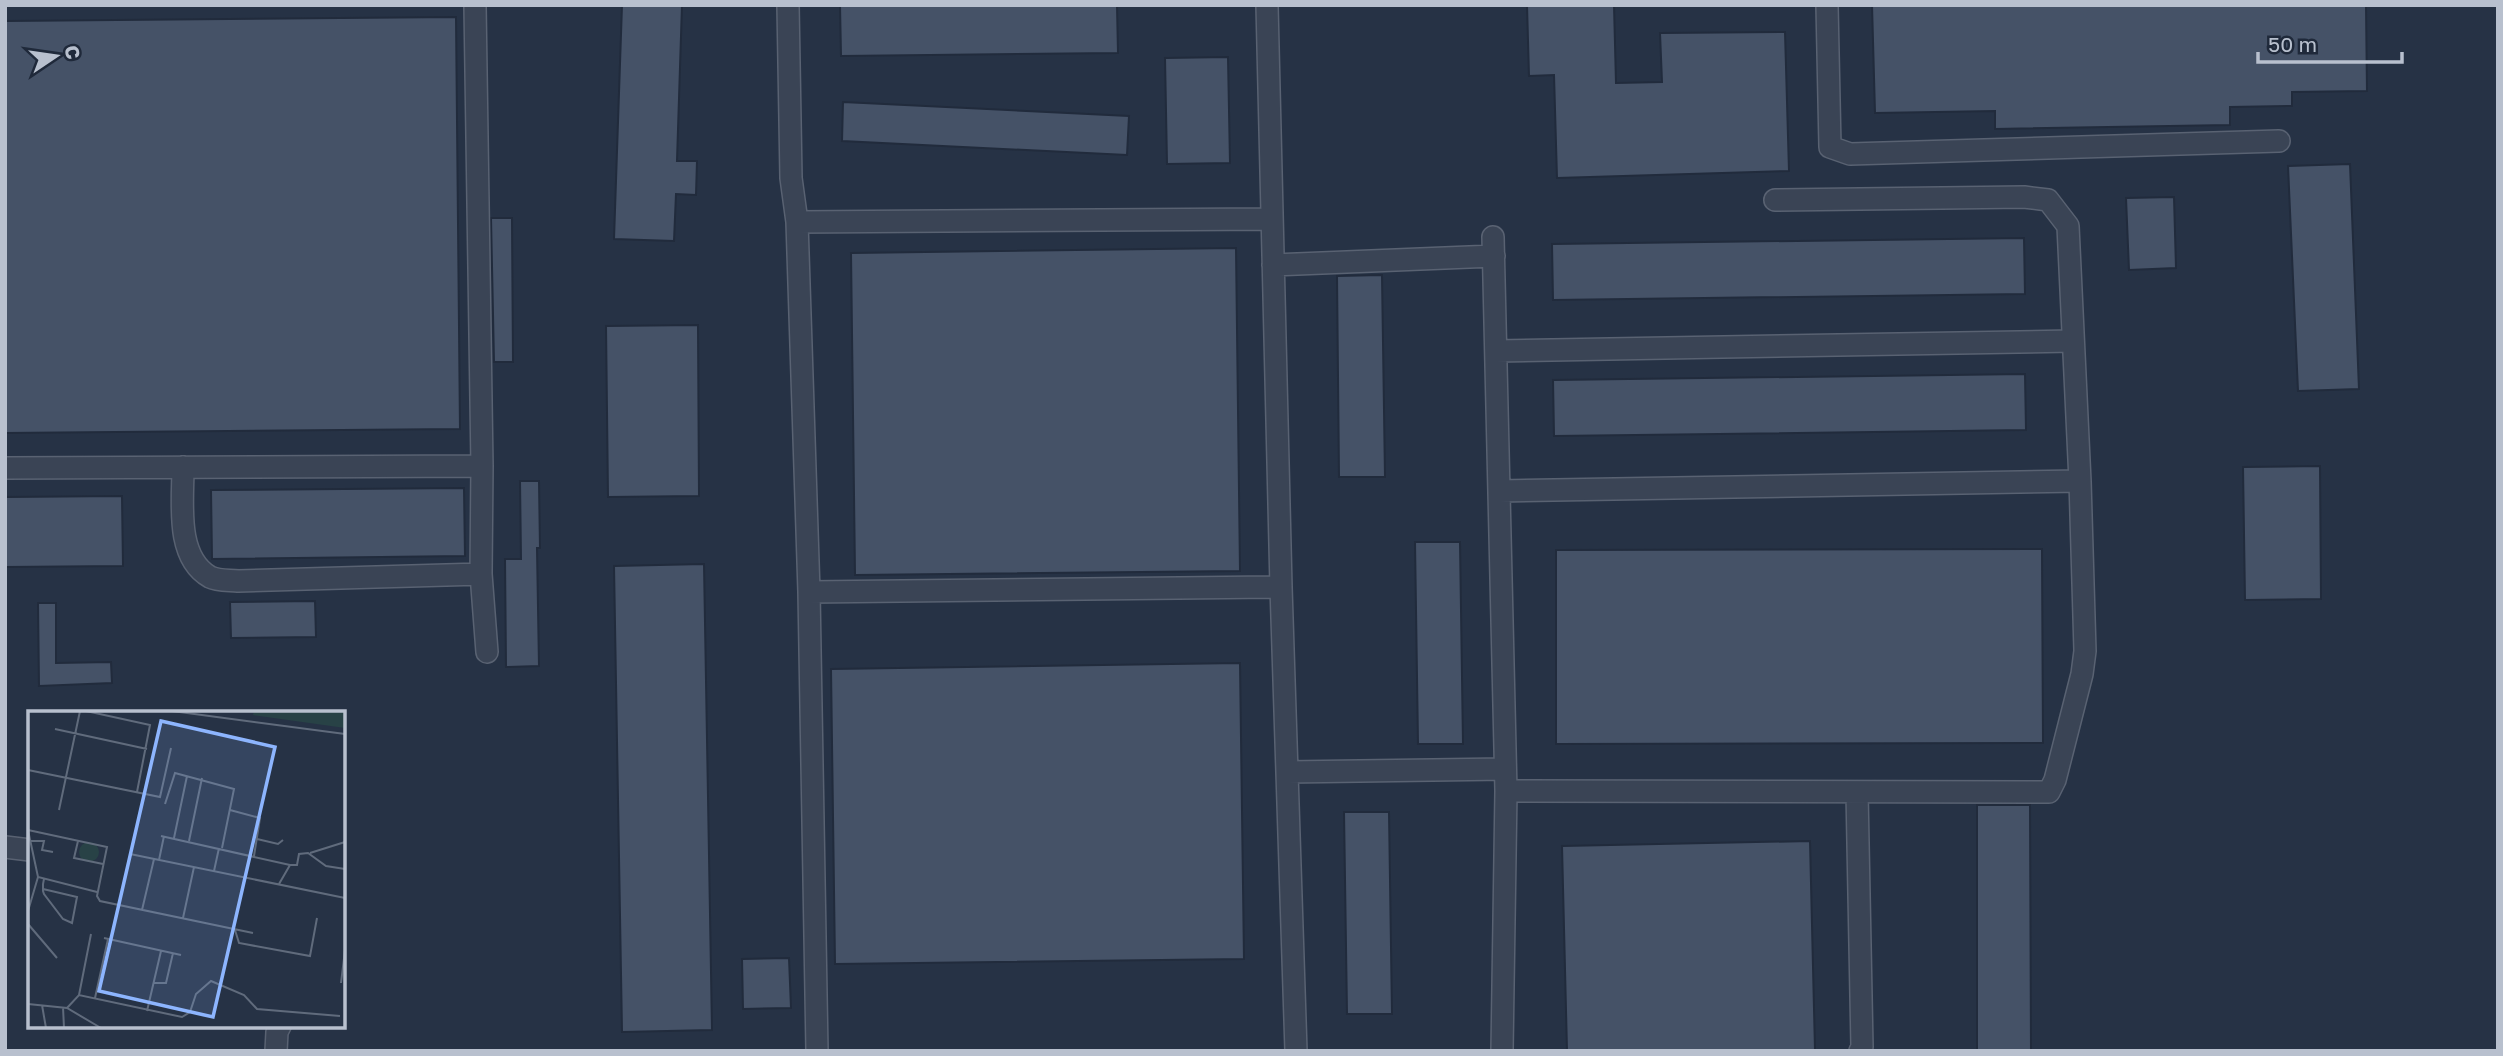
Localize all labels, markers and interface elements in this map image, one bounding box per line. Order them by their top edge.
north arrow [21,21,91,91]
scale bar [2258,21,2402,65]
text: 50 m [2268,31,2317,57]
text: С [60,43,86,61]
inset map [28,711,345,1028]

